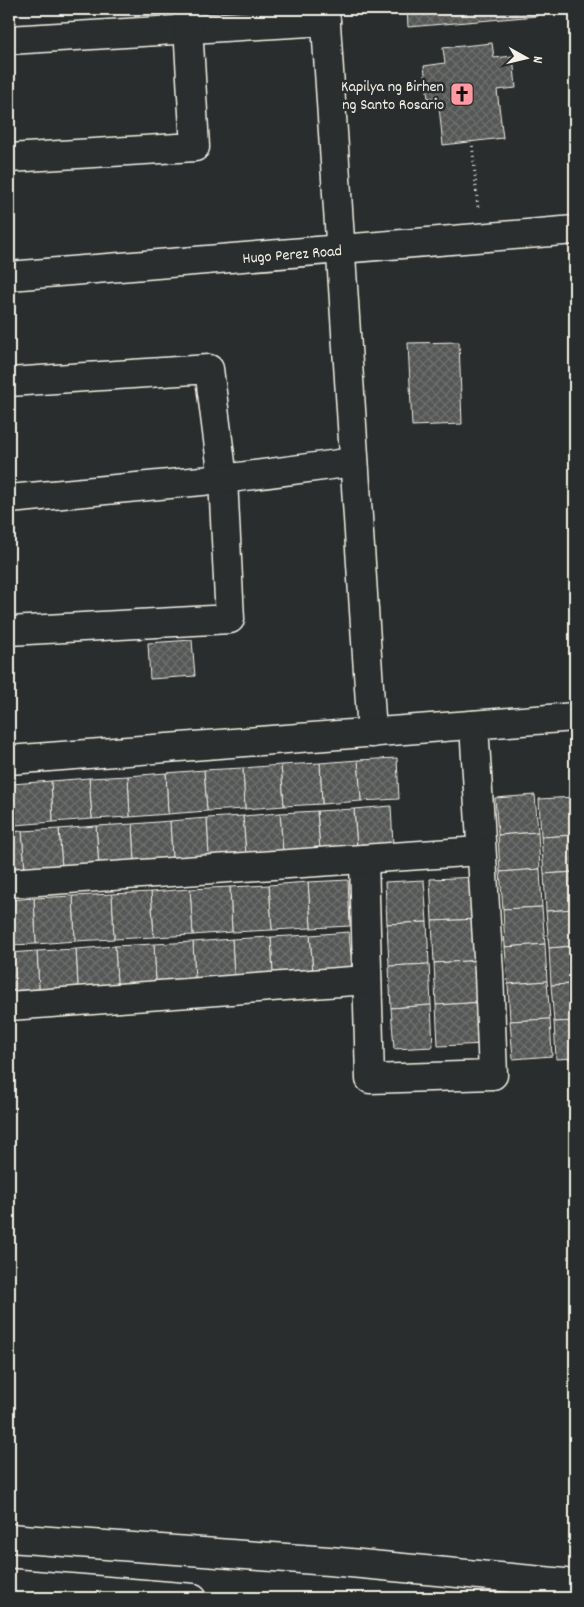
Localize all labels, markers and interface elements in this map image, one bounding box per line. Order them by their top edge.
north arrow [502,32,552,82]
text: N [526,55,547,64]
place label: Kapilya ng Birhen ng Santo Rosario [341,76,444,117]
church icon: Kapilya ng Birhen ng Santo Rosario [449,81,475,107]
street label: Hugo Perez Road [242,240,343,271]

